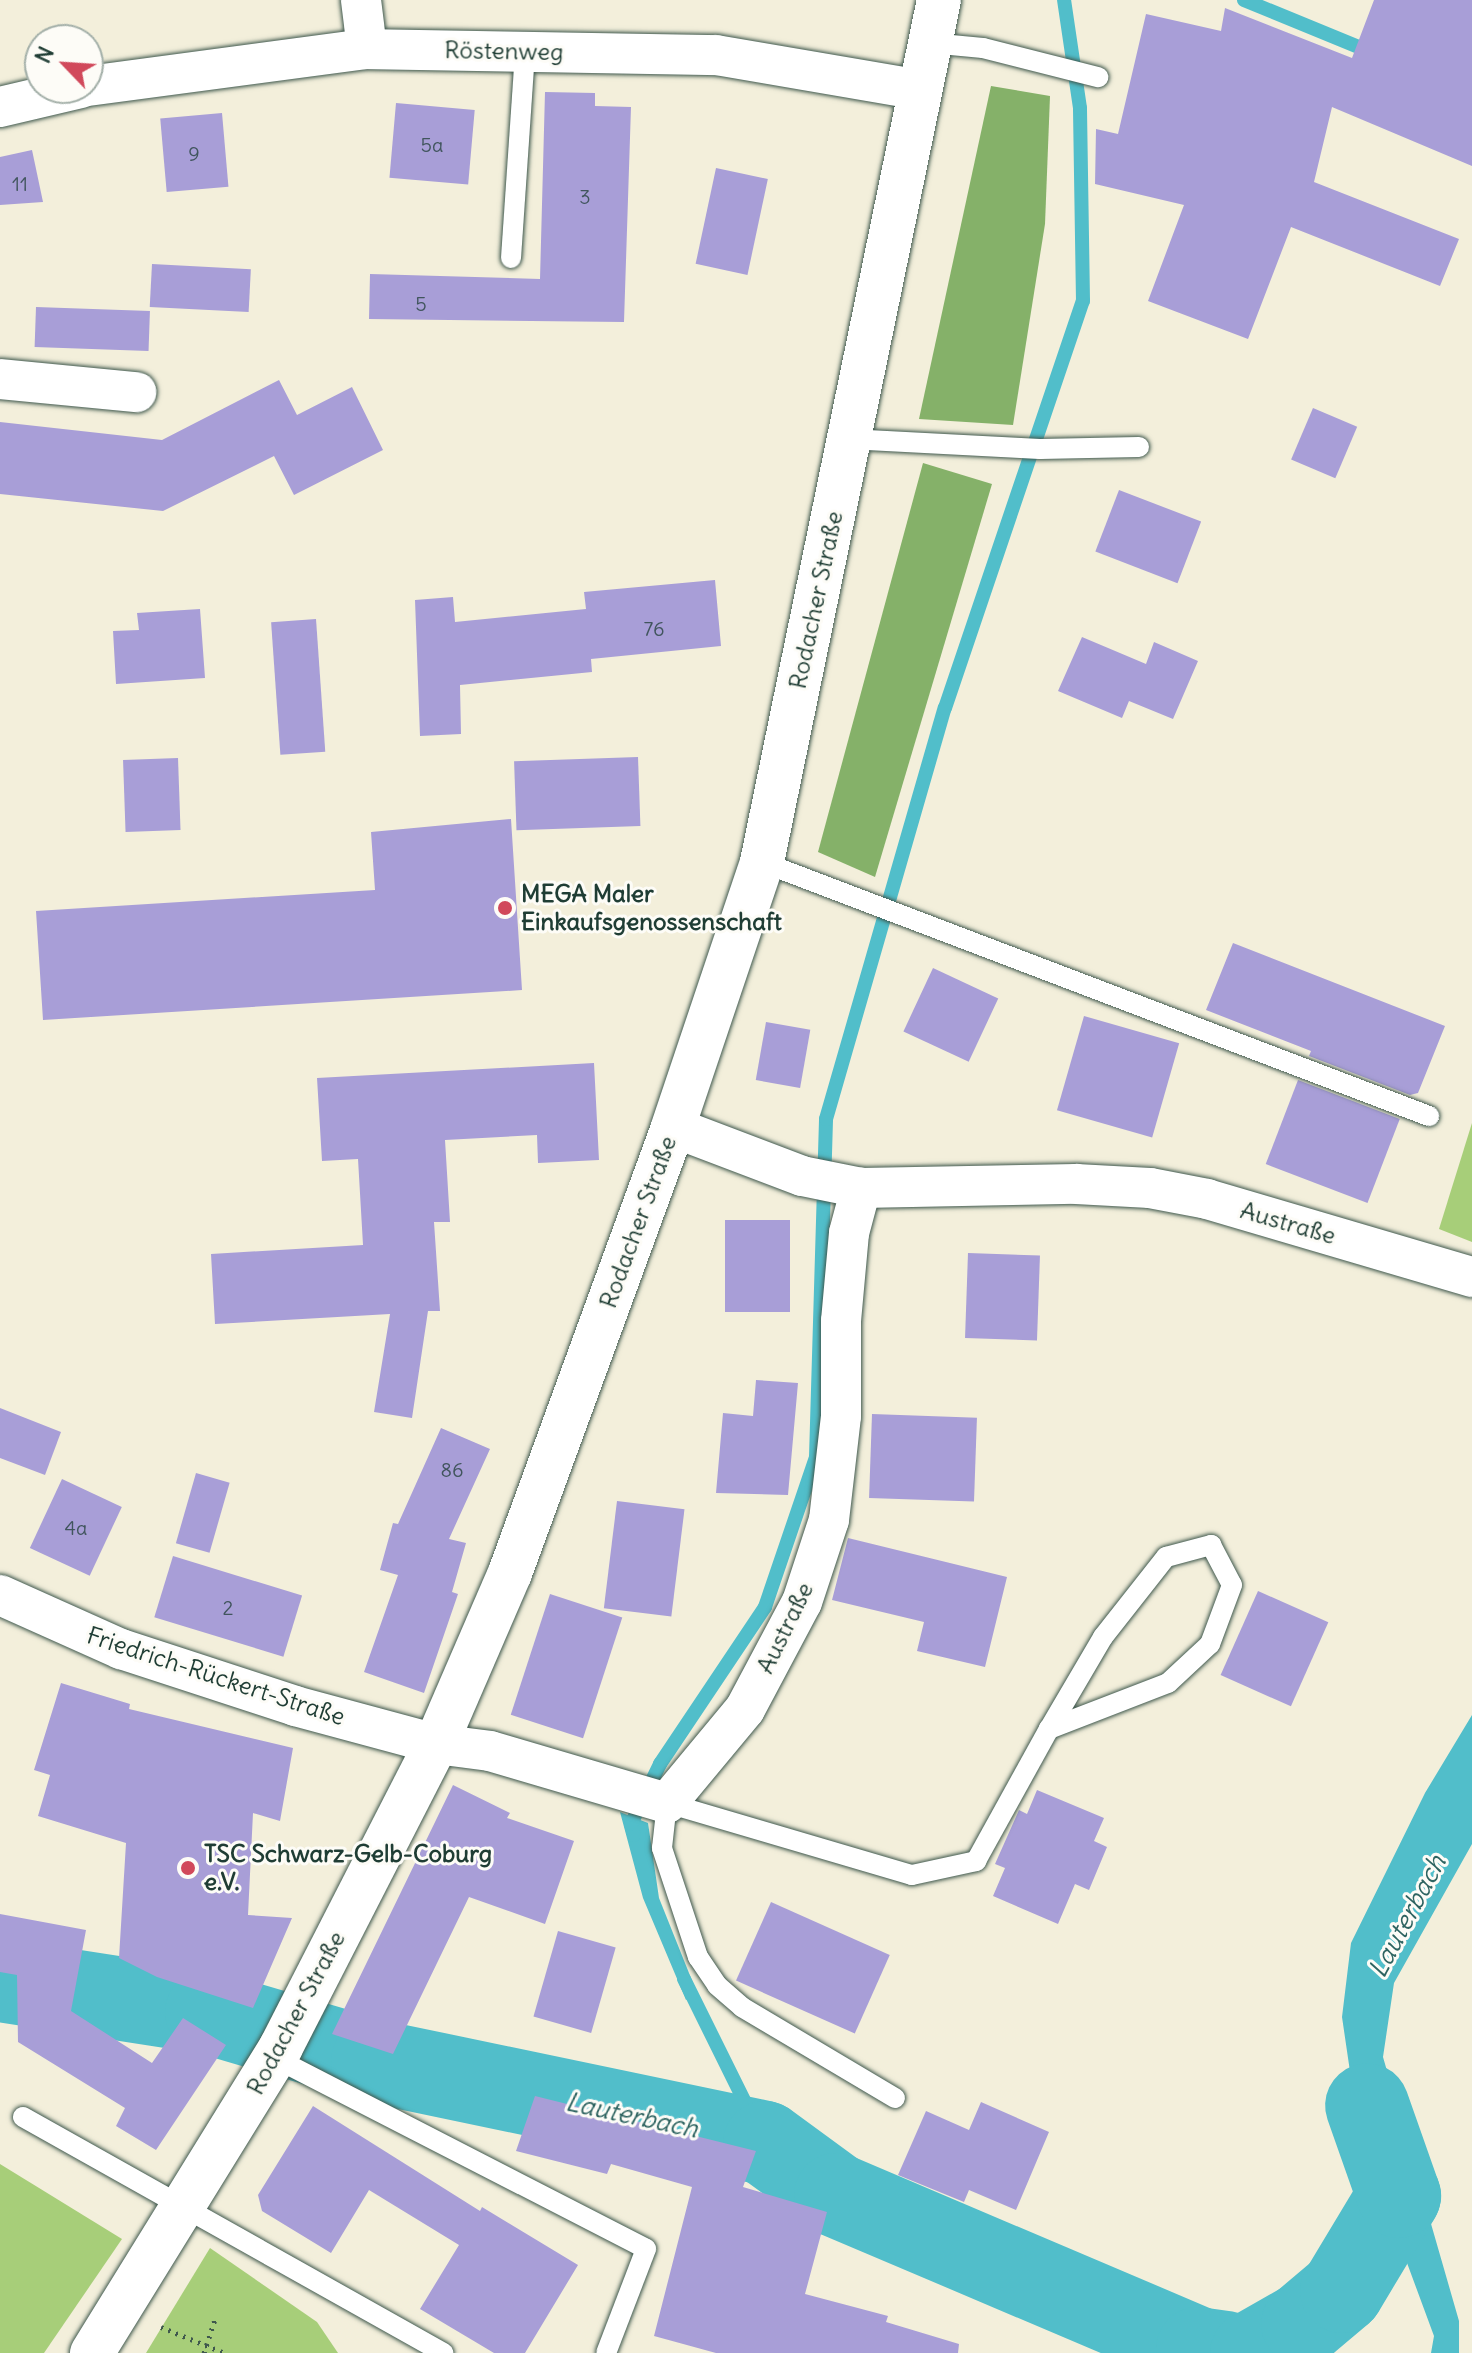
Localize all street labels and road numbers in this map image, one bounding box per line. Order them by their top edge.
street label: Röstenweg [444,36,564,66]
street label: Rodacher Straße [783,508,849,692]
street label: Rodacher Straße [594,1132,682,1312]
street label: Austraße [1237,1196,1339,1250]
street label: Austraße [751,1578,819,1678]
street label: Friedrich-Rückert-Straße [83,1621,349,1731]
street label: Rodacher Straße [241,1926,351,2100]

